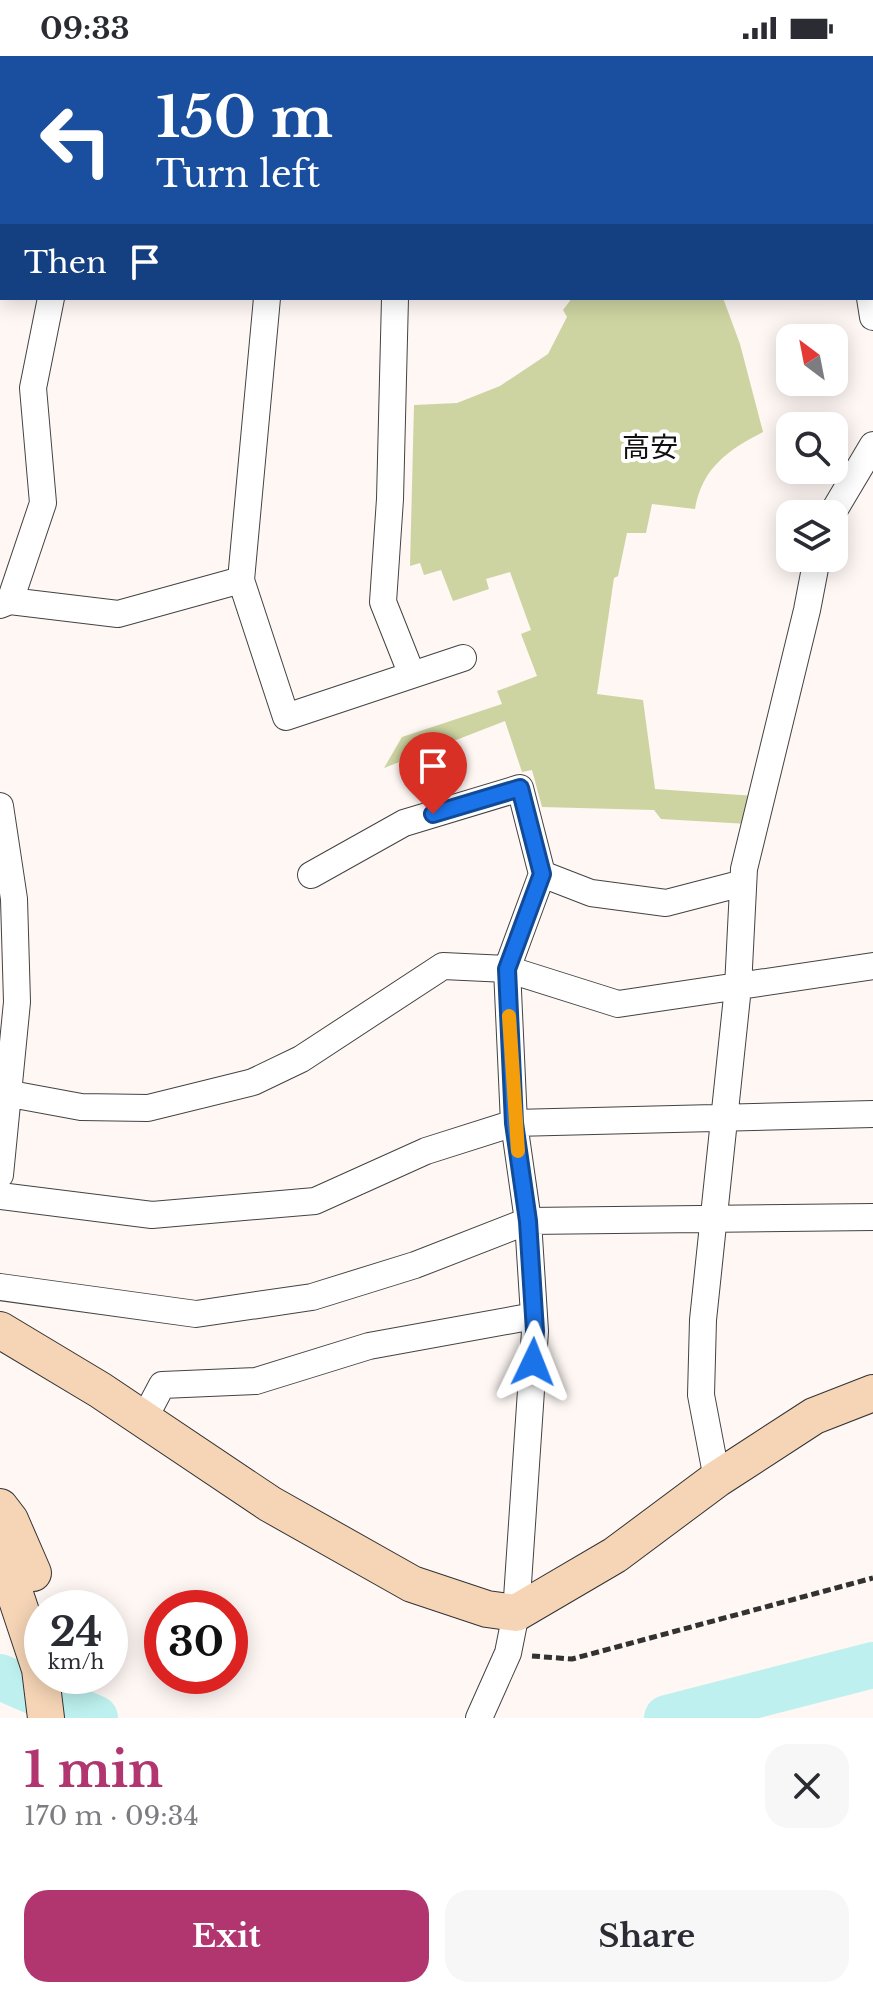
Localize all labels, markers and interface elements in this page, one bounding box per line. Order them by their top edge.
text: 09:33 [40,10,130,47]
text: 150 m [156,83,333,152]
icon: left [24,88,128,192]
text: Turn left [156,152,320,197]
icon: arrive [123,240,167,284]
text: Then [24,244,107,281]
north arrow [776,324,848,396]
map controls [776,324,848,572]
button: search [776,412,848,484]
district label: 高安 [622,430,678,465]
button: layers [776,500,848,572]
pin [399,732,467,814]
icon: arrive [411,744,455,788]
position arrow [491,1320,575,1404]
speed limit sign: 30 [144,1590,248,1694]
text: 24 [50,1607,102,1657]
text: km/h [48,1650,104,1674]
text: 1 min [24,1740,163,1800]
button: close [765,1744,849,1828]
text: 170 m · 09:34 [24,1800,199,1832]
button: Exit [24,1890,429,1982]
button: Share [445,1890,849,1982]

